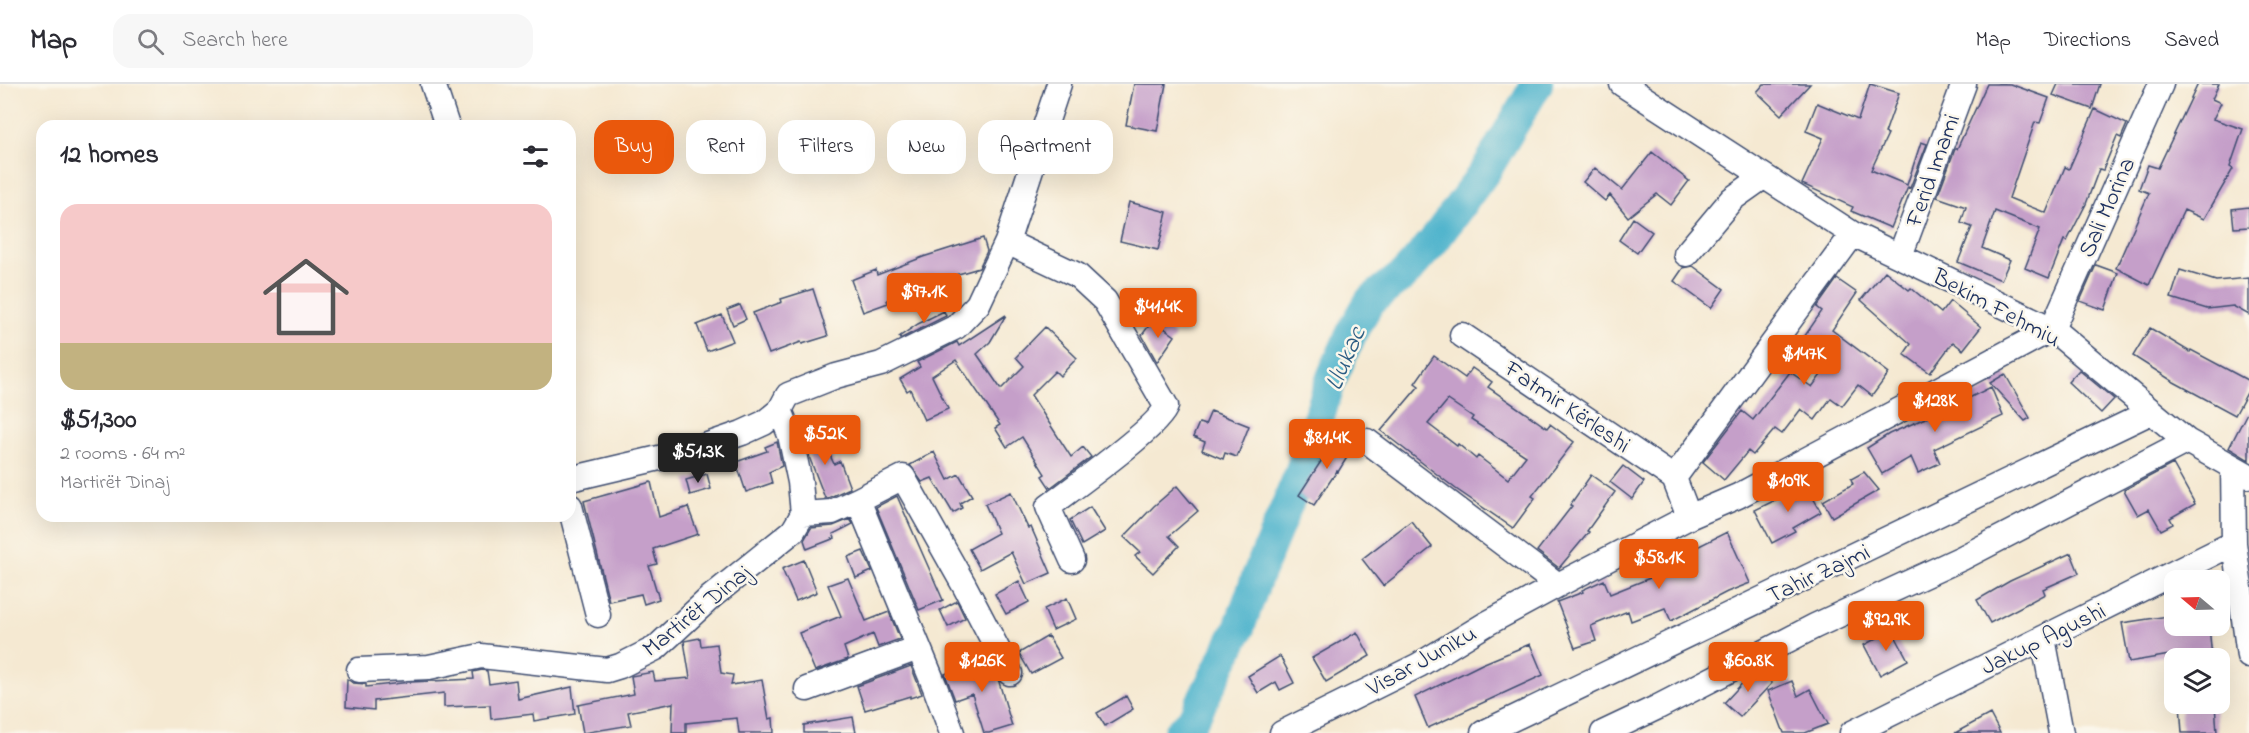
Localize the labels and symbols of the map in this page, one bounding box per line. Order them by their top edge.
street label: Ferid Imami [1897,110,1971,233]
street label: Sali Morina [2071,152,2146,264]
street label: Bekim Fehmiu [1925,260,2066,358]
pin: $97.1K [875,273,973,324]
pin: $41.4K [1109,288,1207,339]
water label: Llukac [1316,320,1378,397]
pin: $147K [1762,335,1846,386]
street label: Fatmir Kërleshi [1496,352,1637,463]
pin: $128K [1893,382,1977,433]
pin: $52K [789,415,861,466]
pin: $81.4K [1278,419,1376,470]
pin: $51.3K [649,433,747,484]
pin: $109K [1746,462,1830,513]
street label: Tahir Zajmi [1762,536,1876,614]
pin: $58.1K [1610,539,1708,590]
street label: Martirët Dinaj [636,556,760,667]
north arrow [2164,570,2230,636]
street label: Jakup Agushi [1976,595,2112,686]
pin: $92.9K [1837,601,1935,652]
street label: Visar Juniku [1360,618,1484,707]
pin: $126K [940,642,1024,693]
pin: $60.8K [1699,642,1797,693]

